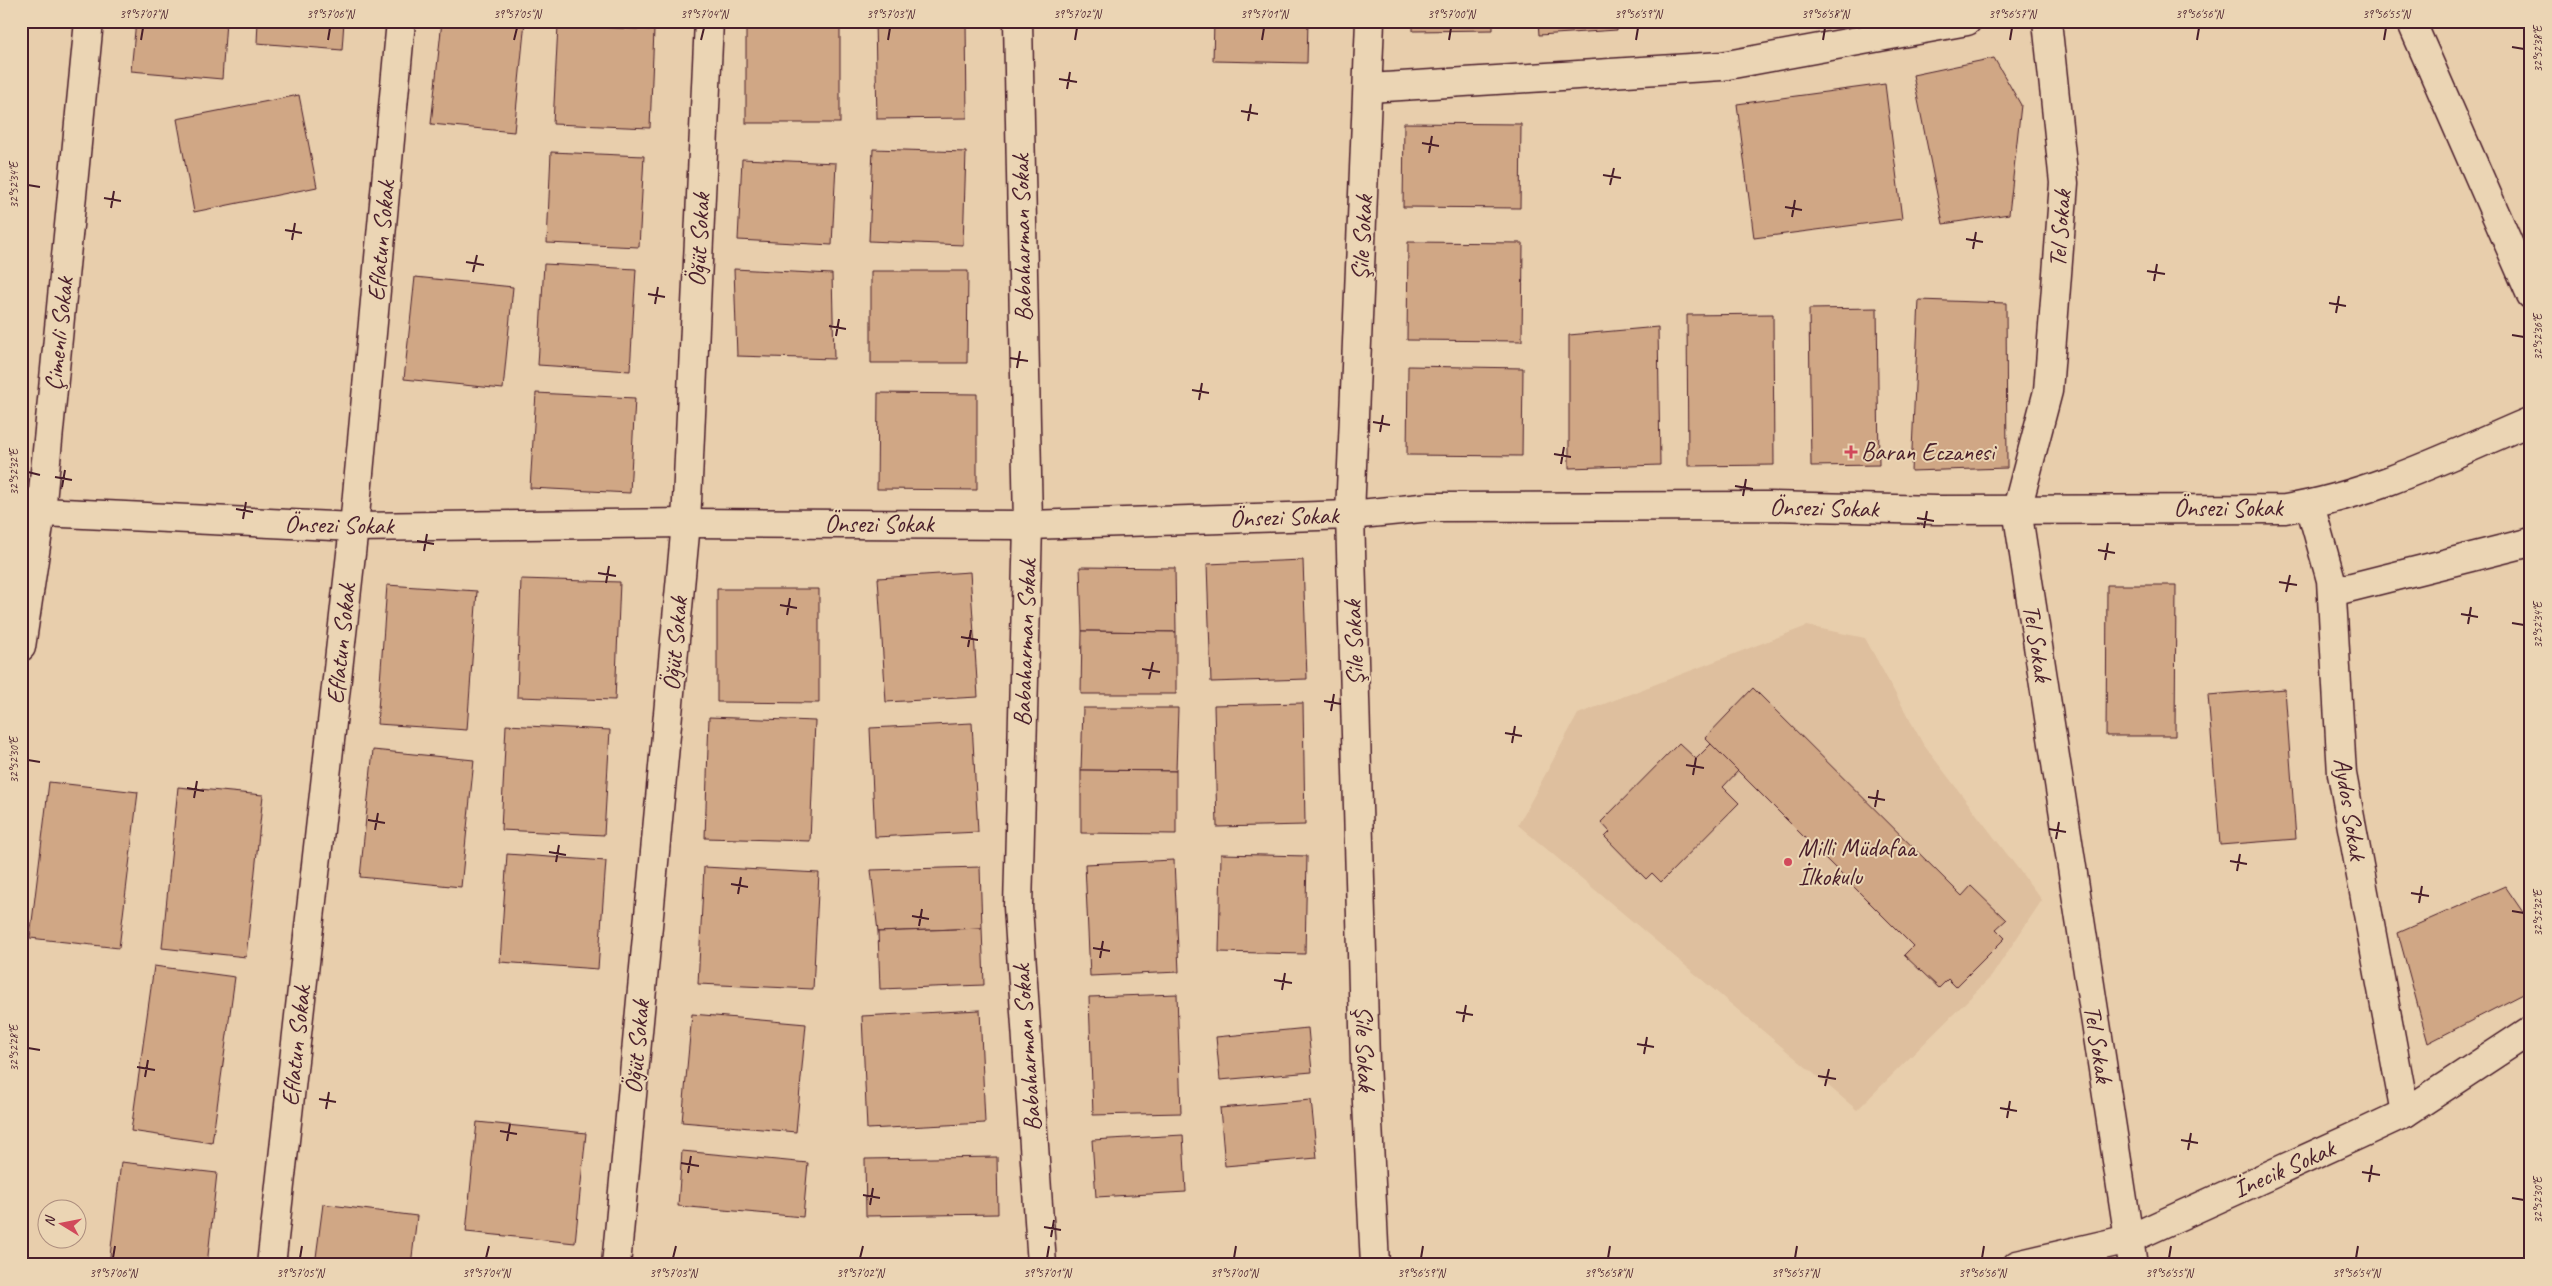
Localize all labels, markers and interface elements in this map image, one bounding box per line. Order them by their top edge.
text: 39°57'07"N [119,6,168,22]
text: 39°57'06"N [306,6,355,22]
text: 39°57'05"N [493,6,542,22]
text: 39°57'04"N [680,6,729,22]
text: 39°57'03"N [866,6,915,22]
text: 39°57'02"N [1053,6,1102,22]
text: 39°57'01"N [1240,6,1289,22]
text: 39°57'00"N [1427,6,1476,22]
text: 39°56'59"N [1614,6,1663,22]
text: 39°56'58"N [1801,6,1850,22]
text: 39°56'57"N [1988,6,2037,22]
text: 39°56'56"N [2175,6,2224,22]
text: 39°56'55"N [2362,6,2411,22]
text: 32°52'38"E [2530,24,2546,72]
street label: Babaharman Sokak [1005,152,1039,322]
text: 32°52'34"E [6,160,22,208]
street label: Eflatun Sokak [360,178,402,302]
street label: Tel Sokak [2041,187,2079,269]
street label: Öğüt Sokak [681,190,718,288]
street label: Şile Sokak [1344,193,1380,281]
street label: Çimenli Sokak [37,274,81,392]
text: 32°52'36"E [2530,312,2546,360]
place label: Baran Eczanesi [1861,436,1998,468]
marker: Baran Eczanesi [1845,446,1857,458]
text: 32°52'32"E [6,447,22,495]
street label: Önsezi Sokak [1769,491,1881,525]
street label: Önsezi Sokak [2173,492,2284,524]
street label: Önsezi Sokak [1229,499,1341,535]
street label: Önsezi Sokak [284,508,396,542]
street label: Önsezi Sokak [824,508,935,540]
street label: Babaharman Sokak [1006,557,1044,727]
street label: Eflatun Sokak [319,580,363,706]
street label: Öğüt Sokak [655,594,695,692]
street label: Şile Sokak [1336,598,1371,686]
text: 32°52'34"E [2530,600,2546,648]
street label: Tel Sokak [2015,602,2059,686]
text: 32°52'30"E [6,735,22,783]
street label: Aydos Sokak [2326,755,2374,864]
place label: Milli Müdafaa İlkokulu [1798,832,1918,893]
marker: Milli Müdafaa İlkokulu [1782,856,1794,868]
text: 32°52'32"E [2530,888,2546,936]
street label: Babaharman Sokak [1005,962,1049,1132]
street label: Eflatun Sokak [274,982,318,1108]
street label: Öğüt Sokak [617,997,657,1095]
street label: Tel Sokak [2076,1003,2120,1087]
street label: Şile Sokak [1347,1005,1383,1094]
text: 32°52'28"E [6,1023,22,1071]
street label: İnecik Sokak [2228,1132,2342,1206]
text: 32°52'30"E [2530,1175,2546,1223]
north arrow [38,1198,88,1248]
text: N [41,1214,59,1228]
text: 39°57'06"N [89,1265,138,1281]
text: 39°57'05"N [276,1265,325,1281]
text: 39°57'04"N [462,1265,511,1281]
text: 39°57'03"N [649,1265,698,1281]
text: 39°57'02"N [836,1265,885,1281]
text: 39°57'01"N [1023,1265,1072,1281]
text: 39°57'00"N [1210,1265,1259,1281]
text: 39°56'59"N [1397,1265,1446,1281]
text: 39°56'58"N [1584,1265,1633,1281]
text: 39°56'57"N [1771,1265,1820,1281]
text: 39°56'56"N [1958,1265,2007,1281]
text: 39°56'55"N [2145,1265,2194,1281]
text: 39°56'54"N [2332,1265,2381,1281]

